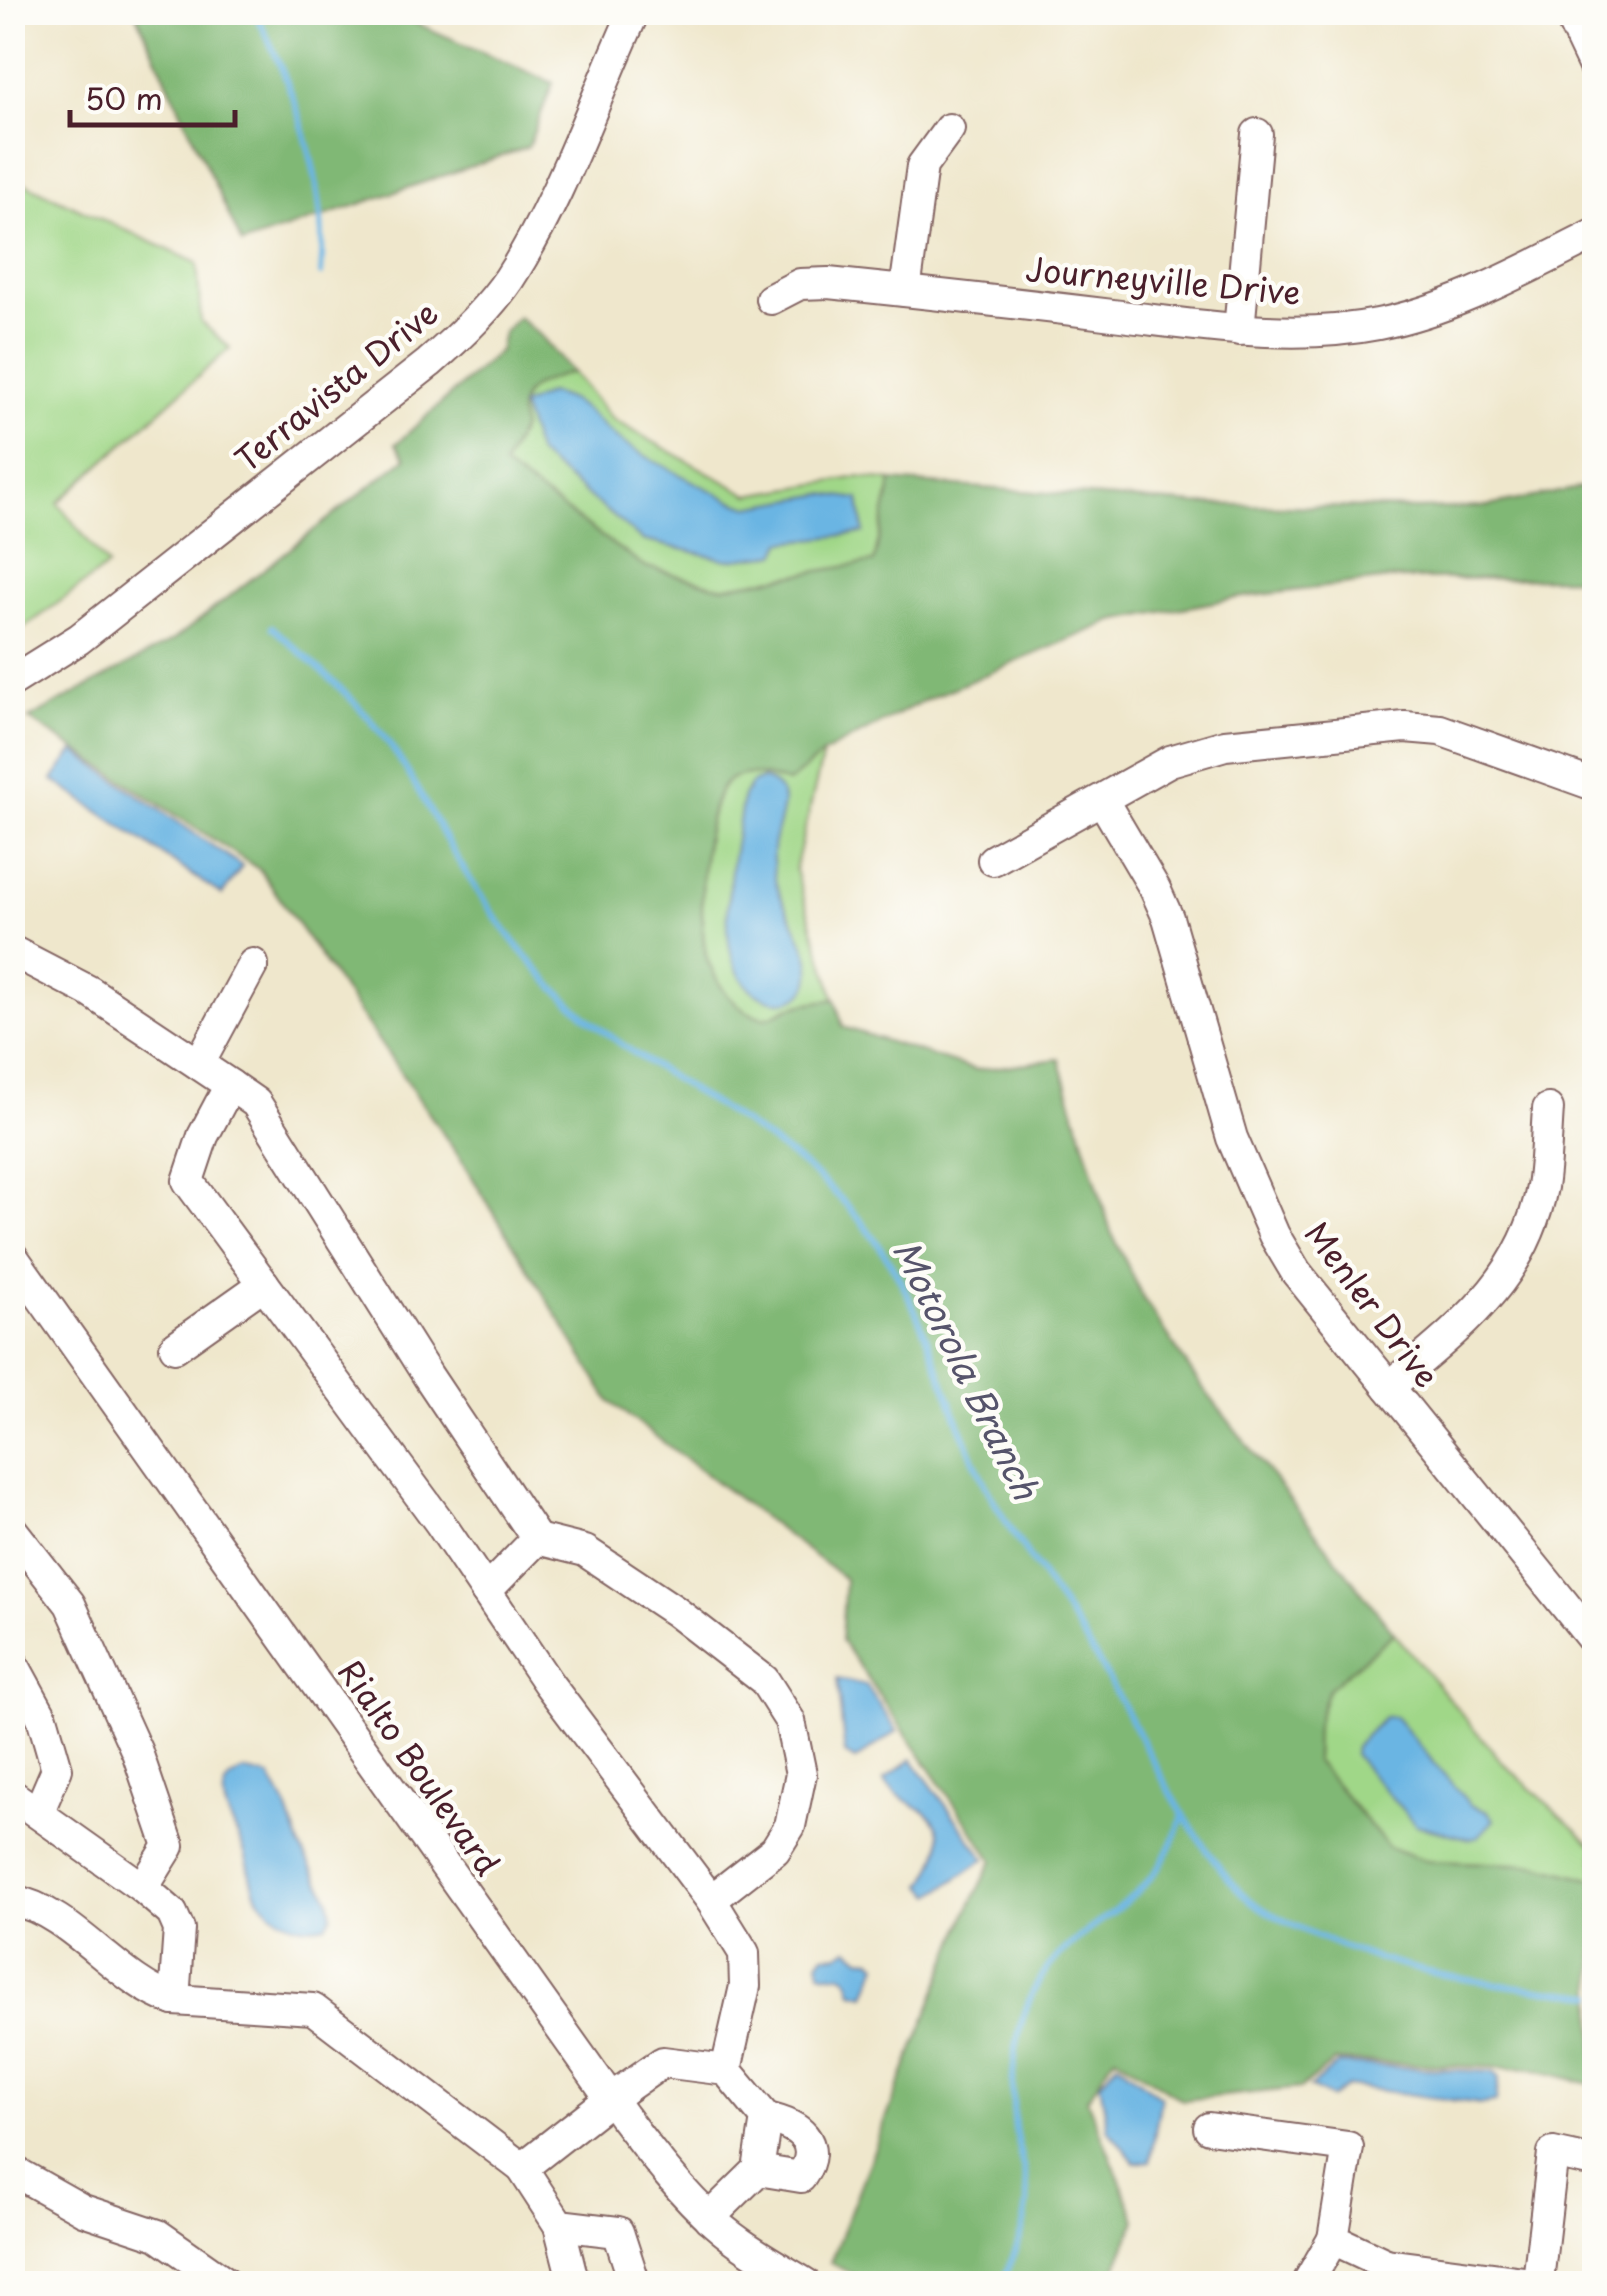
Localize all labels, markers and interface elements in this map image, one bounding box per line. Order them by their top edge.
scale bar [70,65,235,127]
text: 50 m [85,75,163,120]
street label: Journeyville Drive [1024,244,1303,316]
street label: Terravista Drive [224,289,447,482]
street label: Menler Drive [1294,1211,1451,1397]
water label: Motorola Branch [881,1230,1053,1508]
street label: Rialto Boulevard [327,1649,512,1884]

